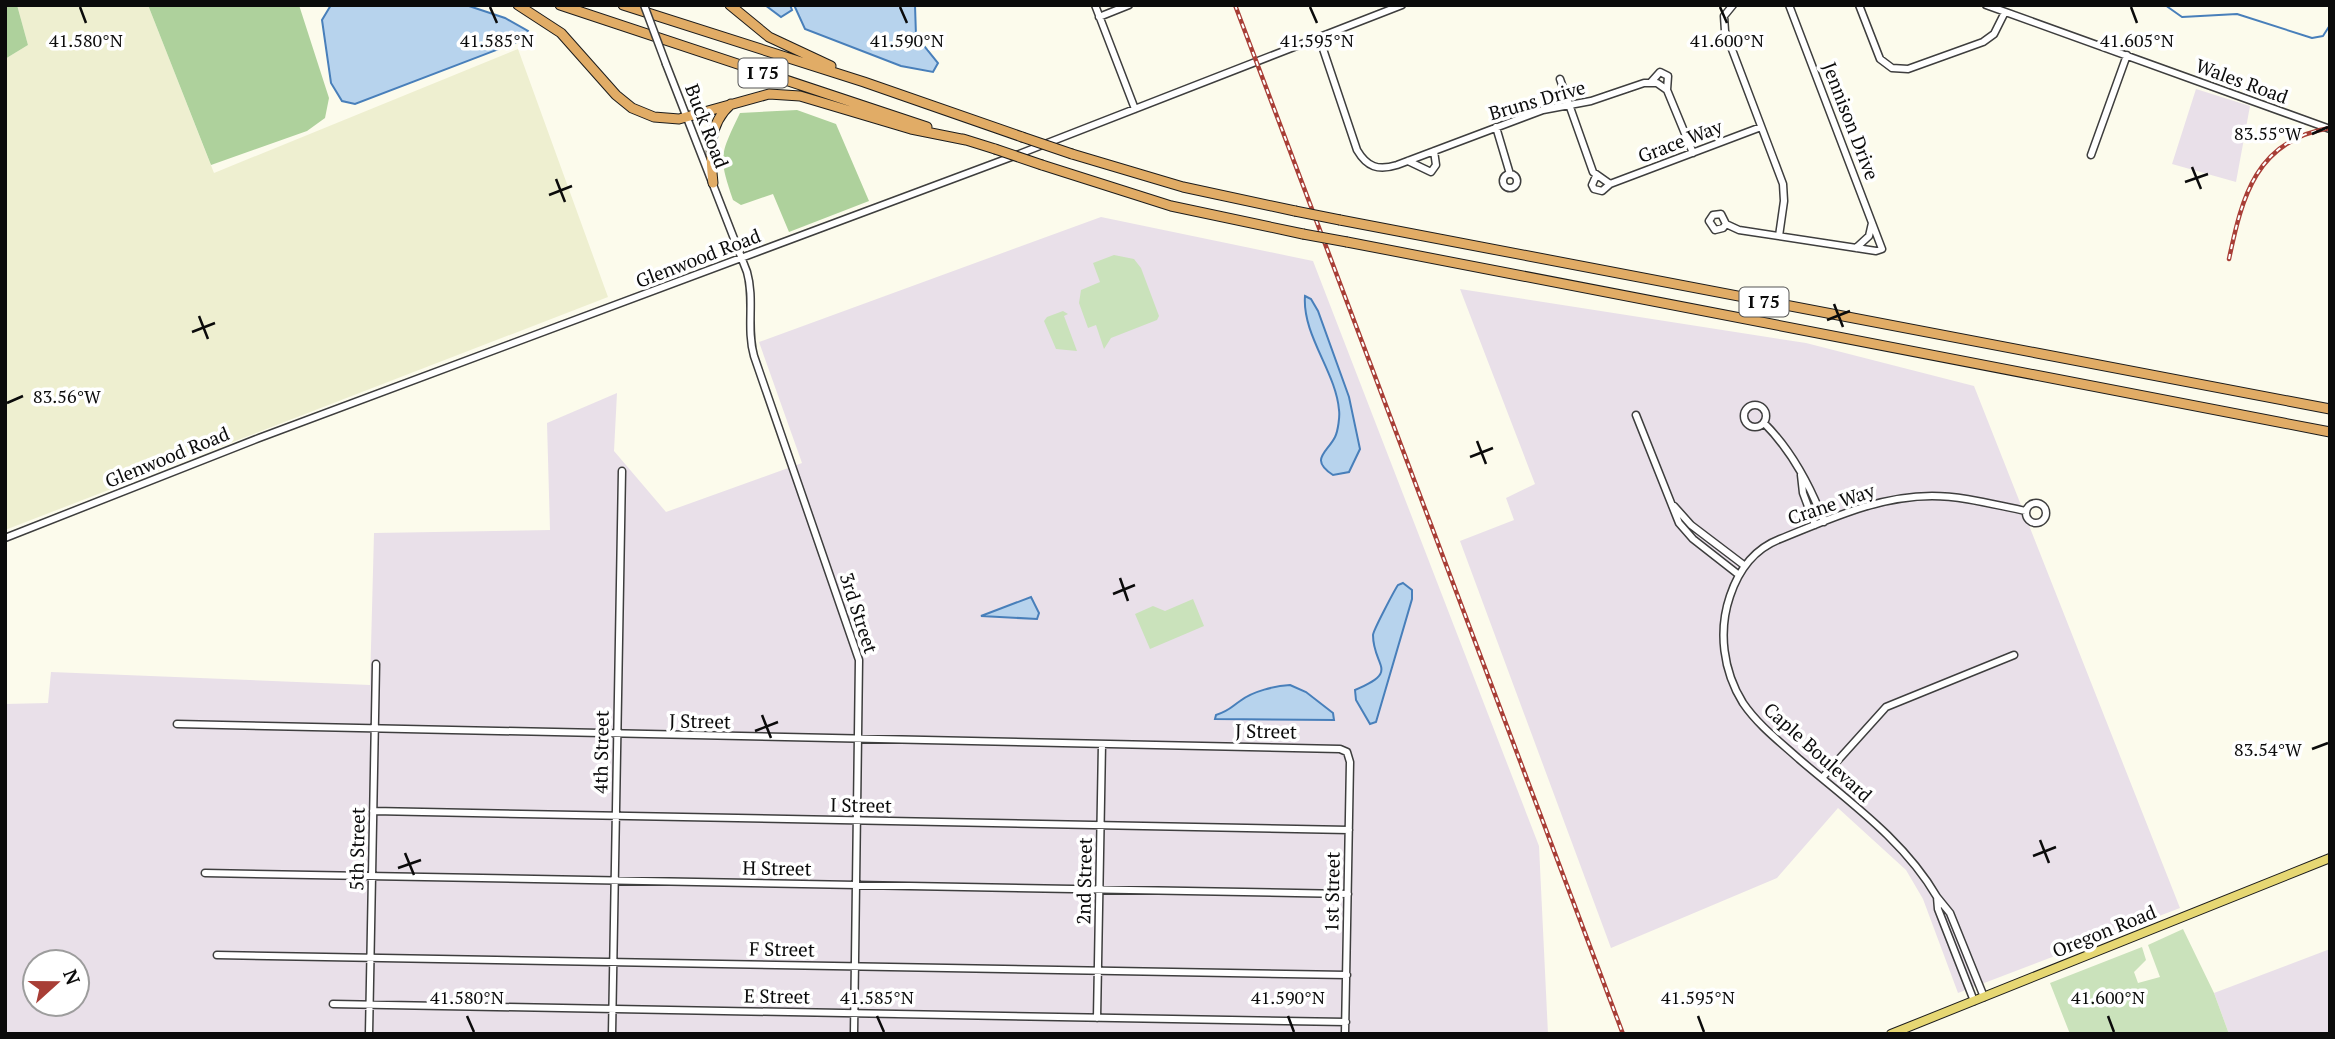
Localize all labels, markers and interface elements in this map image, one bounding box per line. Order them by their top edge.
text: 41.580°N [49,28,123,52]
text: 41.585°N [460,28,534,52]
text: 41.590°N [870,28,944,52]
text: 41.595°N [1280,28,1354,52]
text: 41.600°N [1690,28,1764,52]
text: 41.605°N [2100,28,2174,52]
street label: Wales Road [2192,52,2292,109]
road number: I 75 [738,58,788,88]
street label: Jennison Drive [1818,58,1885,183]
street label: Bruns Drive [1486,74,1588,125]
street label: Buck Road [680,80,735,172]
street label: Grace Way [1634,113,1726,168]
text: 83.55°W [2234,121,2302,145]
street label: Glenwood Road [632,222,764,293]
road number: I 75 [1740,288,1788,316]
text: 83.56°W [33,384,101,408]
street label: Glenwood Road [101,420,233,493]
street label: Crane Way [1784,477,1878,530]
street label: 3rd Street [835,569,884,656]
street label: Caple Boulevard [1759,696,1878,807]
street label: J Street [669,707,731,734]
street label: 4th Street [587,710,614,794]
street label: J Street [1235,717,1297,744]
text: 83.54°W [2234,737,2302,761]
street label: I Street [830,791,892,818]
street label: 5th Street [343,807,370,891]
street label: 2nd Street [1070,837,1097,925]
street label: 1st Street [1318,851,1345,933]
street label: H Street [742,854,812,881]
street label: Oregon Road [2048,898,2160,963]
street label: F Street [749,935,815,962]
north arrow [21,948,91,1018]
text: N [58,966,87,988]
street label: E Street [744,982,810,1009]
text: 41.580°N [430,985,504,1009]
text: 41.585°N [840,985,914,1009]
text: 41.590°N [1251,985,1325,1009]
text: 41.595°N [1661,985,1735,1009]
text: 41.600°N [2071,985,2145,1009]

